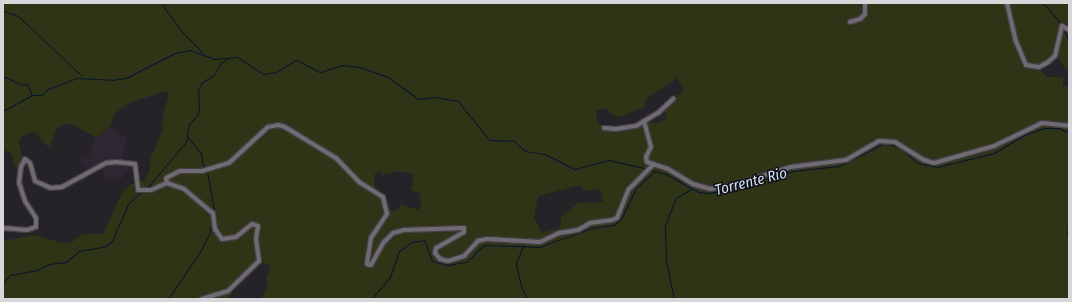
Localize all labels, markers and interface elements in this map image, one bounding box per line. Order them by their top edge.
water label: Torrente Rio [713,164,789,200]

